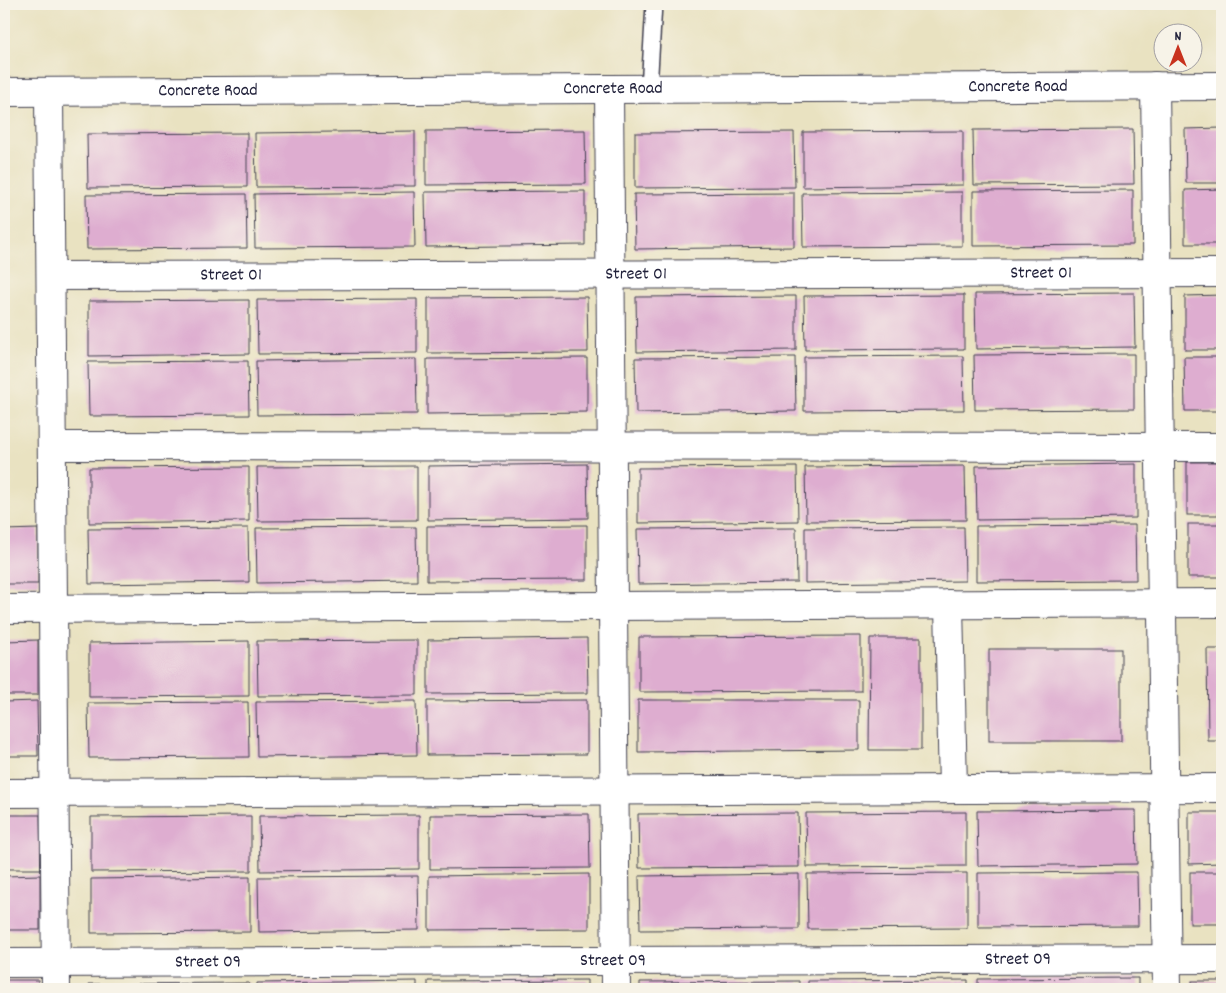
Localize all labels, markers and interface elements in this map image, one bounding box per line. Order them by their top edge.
north arrow [1154,22,1204,72]
text: N [1175,27,1182,47]
street label: Concrete Road [968,74,1068,100]
street label: Concrete Road [563,76,663,102]
street label: Concrete Road [158,78,258,104]
street label: Street 01 [1010,261,1072,286]
street label: Street 01 [605,262,667,287]
street label: Street 01 [200,263,262,288]
street label: Street 09 [985,947,1051,972]
street label: Street 09 [580,948,646,974]
street label: Street 09 [175,950,241,975]

